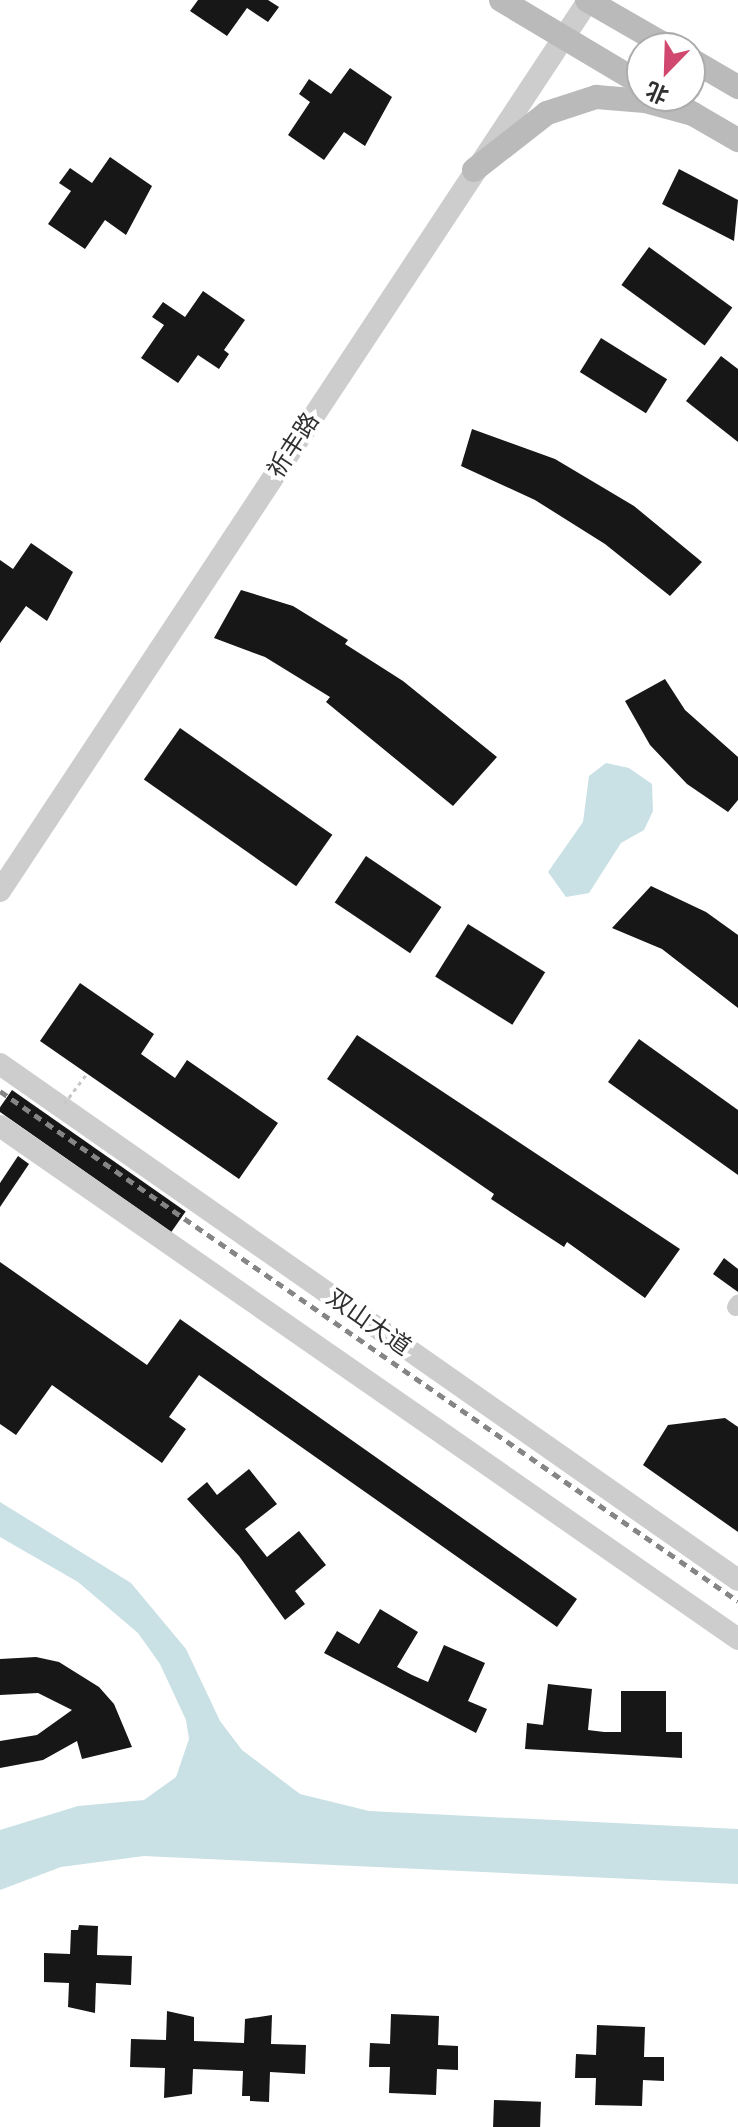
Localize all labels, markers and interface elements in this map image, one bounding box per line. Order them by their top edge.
north arrow [626,32,706,112]
text: 北 [641,75,673,110]
street label: 祈丰路 [261,407,325,483]
street label: 双山大道 [321,1283,417,1361]

